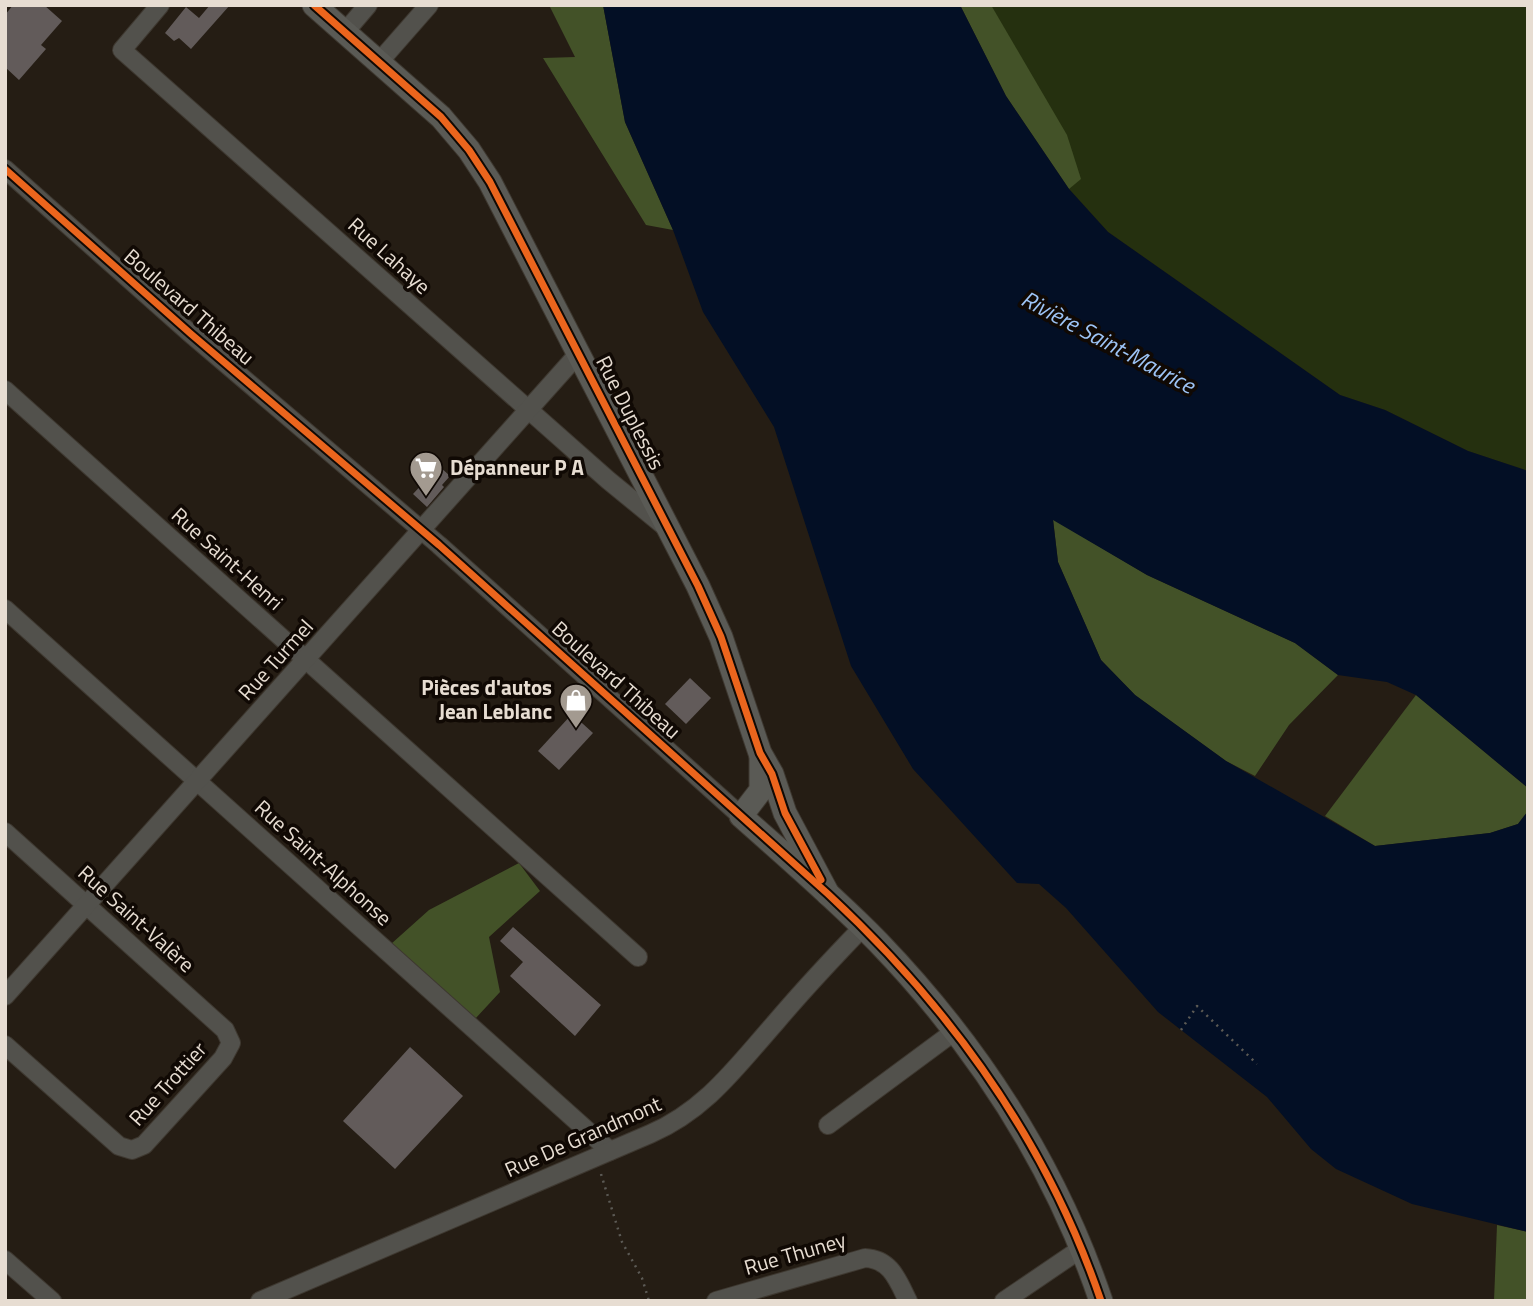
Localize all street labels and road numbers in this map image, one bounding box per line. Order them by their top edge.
street label: Rue Lahaye [341,209,438,301]
street label: Boulevard Thibeau [117,240,262,372]
street label: Rue Duplessis [588,350,673,475]
street label: Rue Saint-Henri [165,499,291,617]
street label: Rue Turmel [230,612,321,707]
street label: Boulevard Thibeau [545,613,688,746]
street label: Rue Saint-Alphonse [248,792,400,933]
street label: Rue Saint-Valère [71,857,202,980]
street label: Rue Trottier [121,1034,214,1133]
street label: Rue De Grandmont [499,1087,667,1185]
street label: Rue Thuney [740,1223,849,1283]

